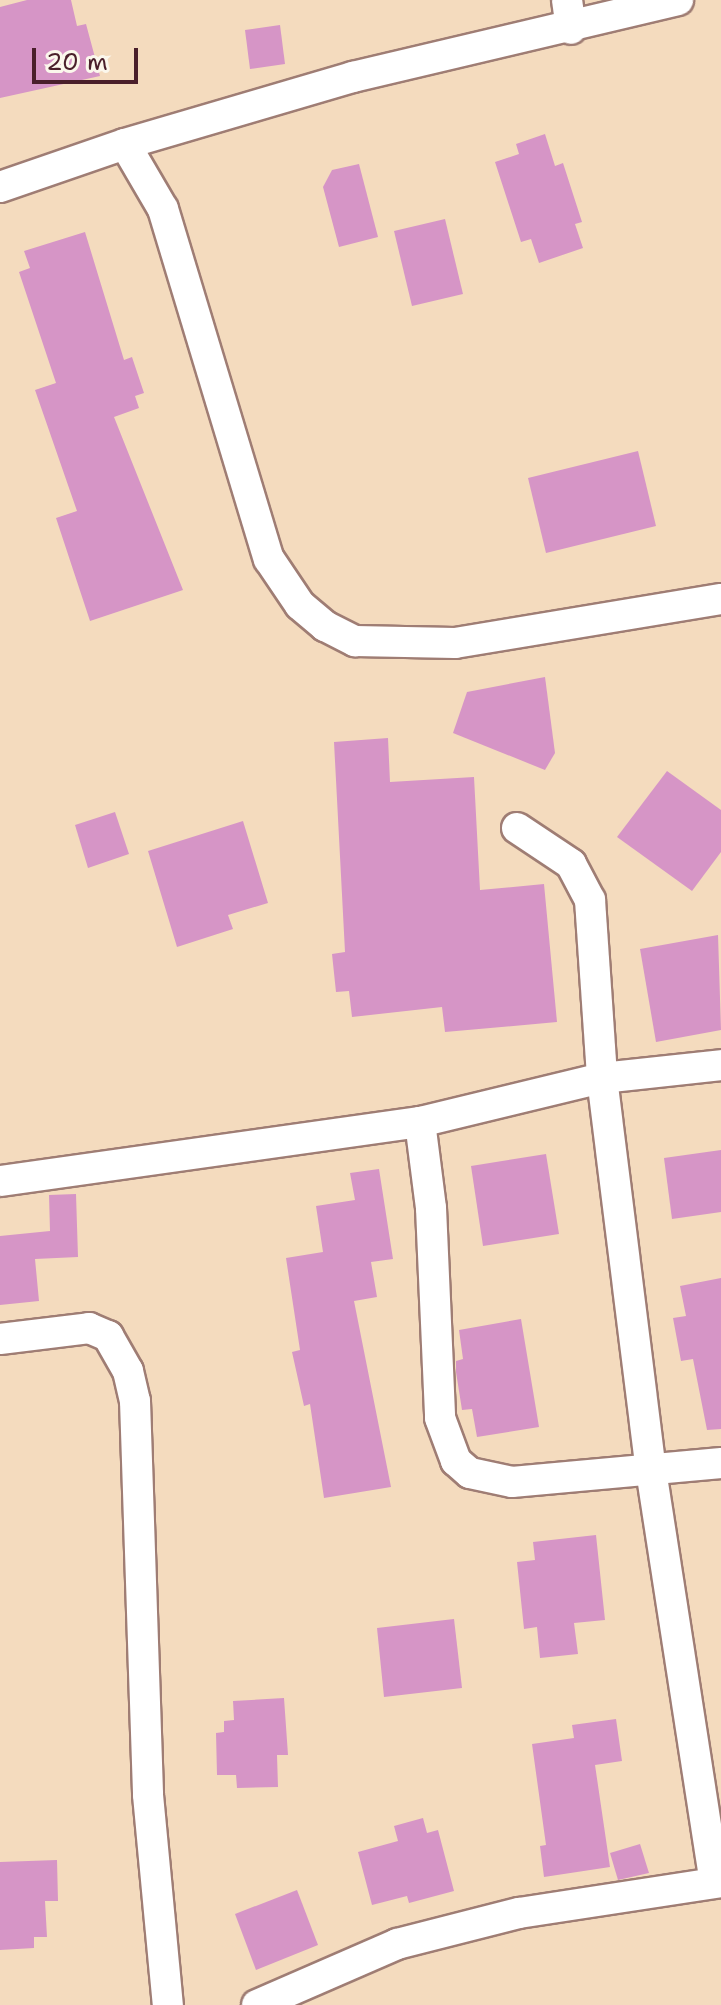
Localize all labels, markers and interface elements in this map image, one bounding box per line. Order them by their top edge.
scale bar [36,32,142,82]
text: 20 m [46,46,108,78]

